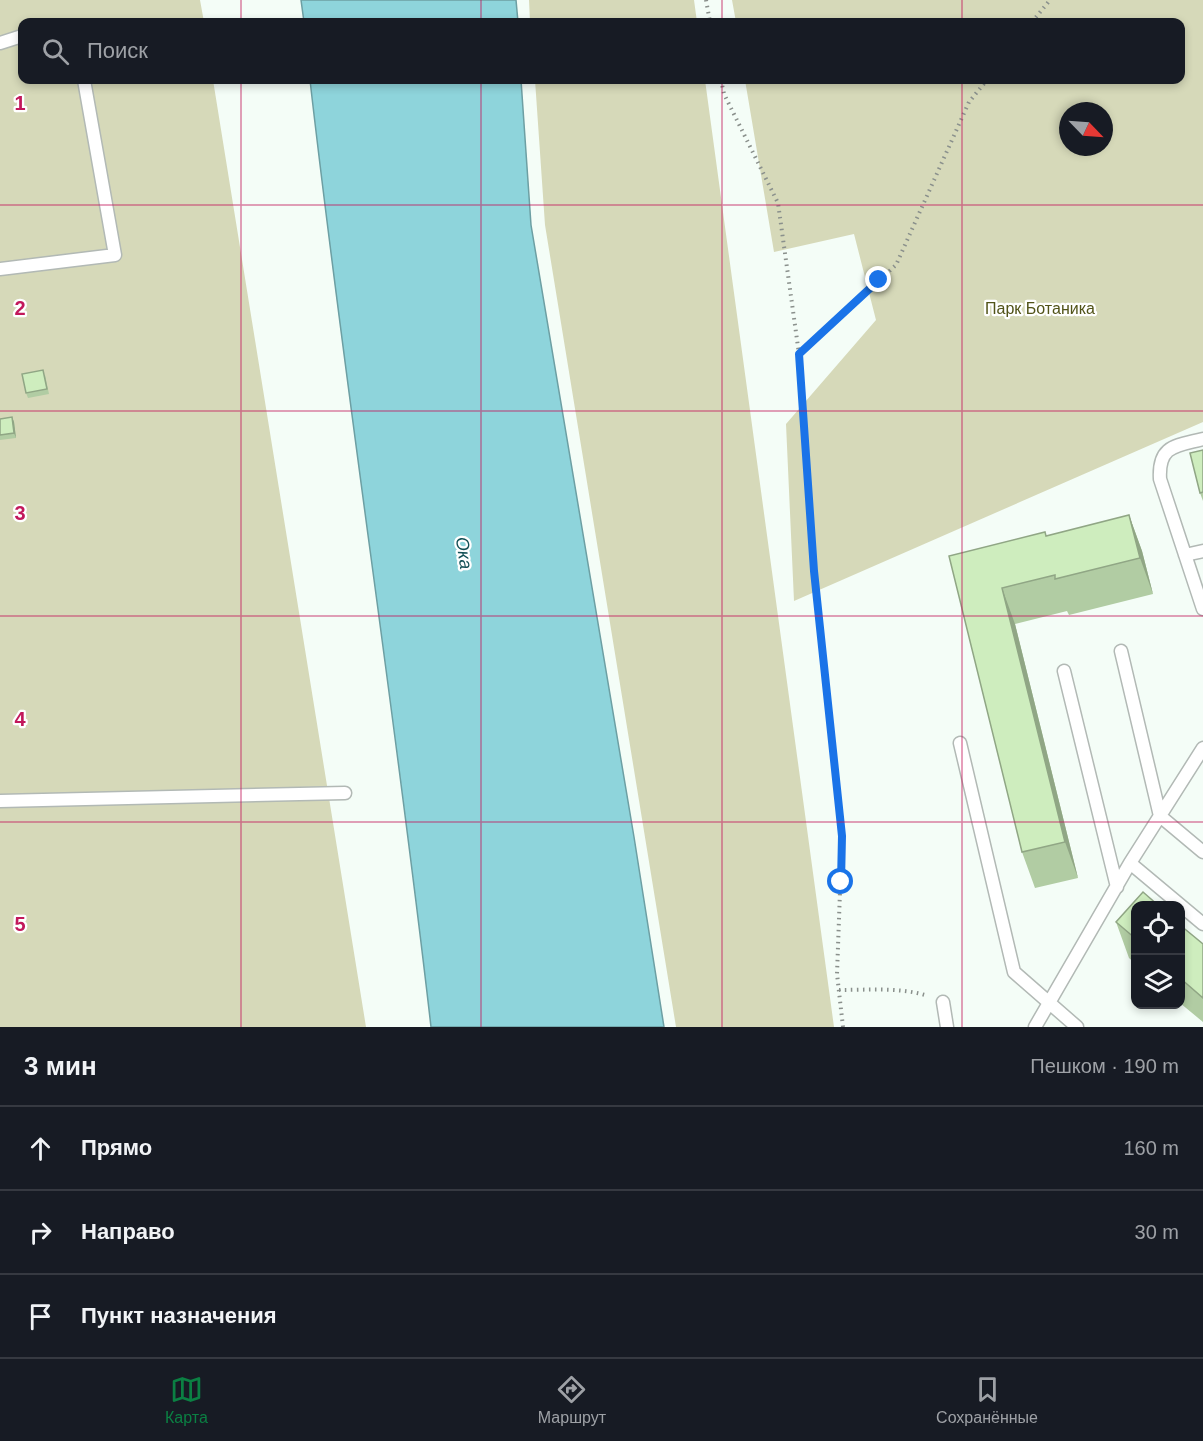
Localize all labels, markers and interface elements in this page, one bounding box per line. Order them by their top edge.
search box [18,18,1185,84]
icon: search [39,35,72,68]
text: Поиск [87,38,148,63]
text: 1 [14,92,26,114]
north arrow [1059,102,1113,156]
route end [865,266,891,292]
text: 2 [14,297,26,319]
park label: Парк Ботаника [985,300,1095,317]
text: 3 [14,502,26,524]
water label: Ока [452,536,476,570]
text: 4 [14,708,26,730]
route start [827,868,853,894]
map controls [1131,901,1185,1009]
button: locate [1131,901,1185,955]
text: 5 [14,913,26,935]
button: layers [1131,955,1185,1009]
text: 3 мин [24,1051,97,1081]
text: Пешком · 190 m [1030,1055,1179,1077]
icon: ahead [24,1132,57,1165]
text: Прямо [81,1135,152,1160]
text: 160 m [1123,1137,1179,1159]
icon: right [24,1216,57,1249]
text: Направо [81,1219,175,1244]
text: 30 m [1135,1221,1179,1243]
icon: arrive [24,1300,57,1333]
text: Пункт назначения [81,1303,277,1328]
tab: Карта [165,1373,208,1427]
tab: Маршрут [538,1373,606,1427]
tab: Сохранённые [936,1373,1038,1427]

